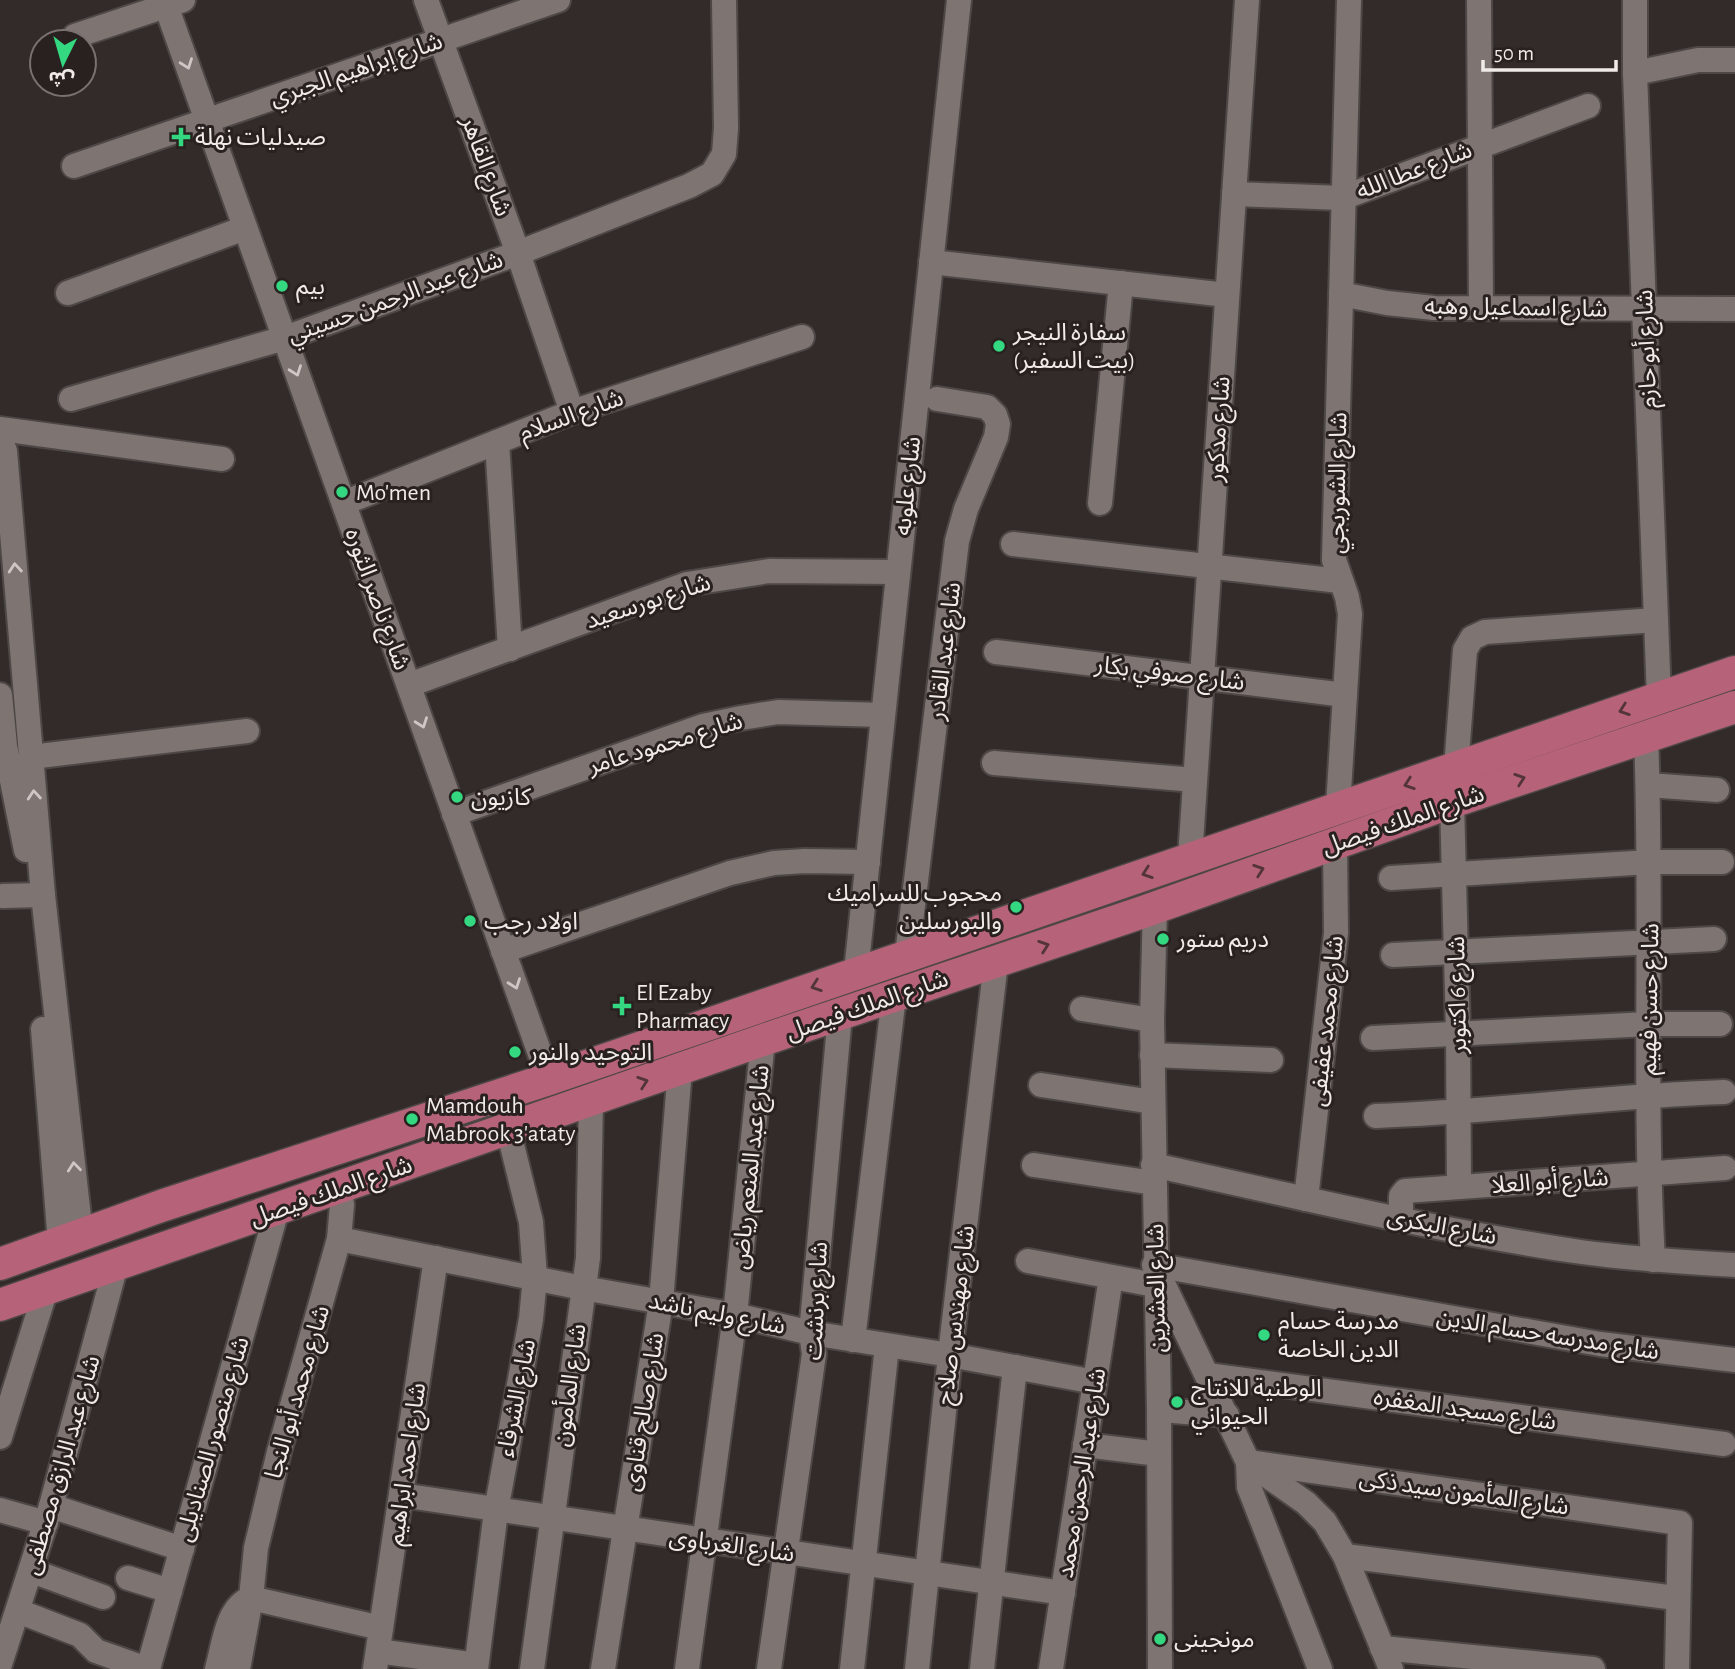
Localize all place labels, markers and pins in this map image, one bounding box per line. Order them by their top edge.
place label: صيدليات نهلة [195,126,326,150]
marker: صيدليات نهلة [173,129,189,145]
place label: بيم [296,275,325,303]
marker: بيم [274,278,290,294]
place label: سفارة النيجر (بيت السفير) [1012,321,1136,374]
marker: سفارة النيجر (بيت السفير) [991,338,1007,354]
place label: Mo'men [356,481,431,505]
marker: Mo'men [334,484,350,500]
place label: كازيون [471,786,532,811]
marker: كازيون [449,789,465,805]
place label: محجوب للسراميك والبورسلين [828,882,1002,935]
marker: محجوب للسراميك والبورسلين [1008,899,1024,915]
place label: اولاد رجب [484,910,578,935]
marker: اولاد رجب [462,913,478,929]
place label: دريم ستور [1176,928,1269,956]
marker: دريم ستور [1155,931,1171,947]
place label: El Ezaby Pharmacy [636,981,729,1033]
marker: El Ezaby Pharmacy [614,998,630,1014]
place label: التوحيد والنور [528,1041,652,1066]
marker: التوحيد والنور [507,1044,523,1060]
place label: Mamdouh Mabrook 3'ataty [426,1094,575,1146]
marker: Mamdouh Mabrook 3'ataty [404,1111,420,1127]
place label: مدرسة حسام الدين الخاصة [1278,1310,1399,1362]
marker: مدرسة حسام الدين الخاصة [1256,1327,1272,1343]
place label: الوطنية للانتاج الحيواني [1191,1377,1322,1435]
marker: الوطنية للانتاج الحيواني [1169,1394,1185,1410]
place label: مونجينى [1174,1628,1255,1653]
marker: مونجينى [1152,1631,1168,1647]

